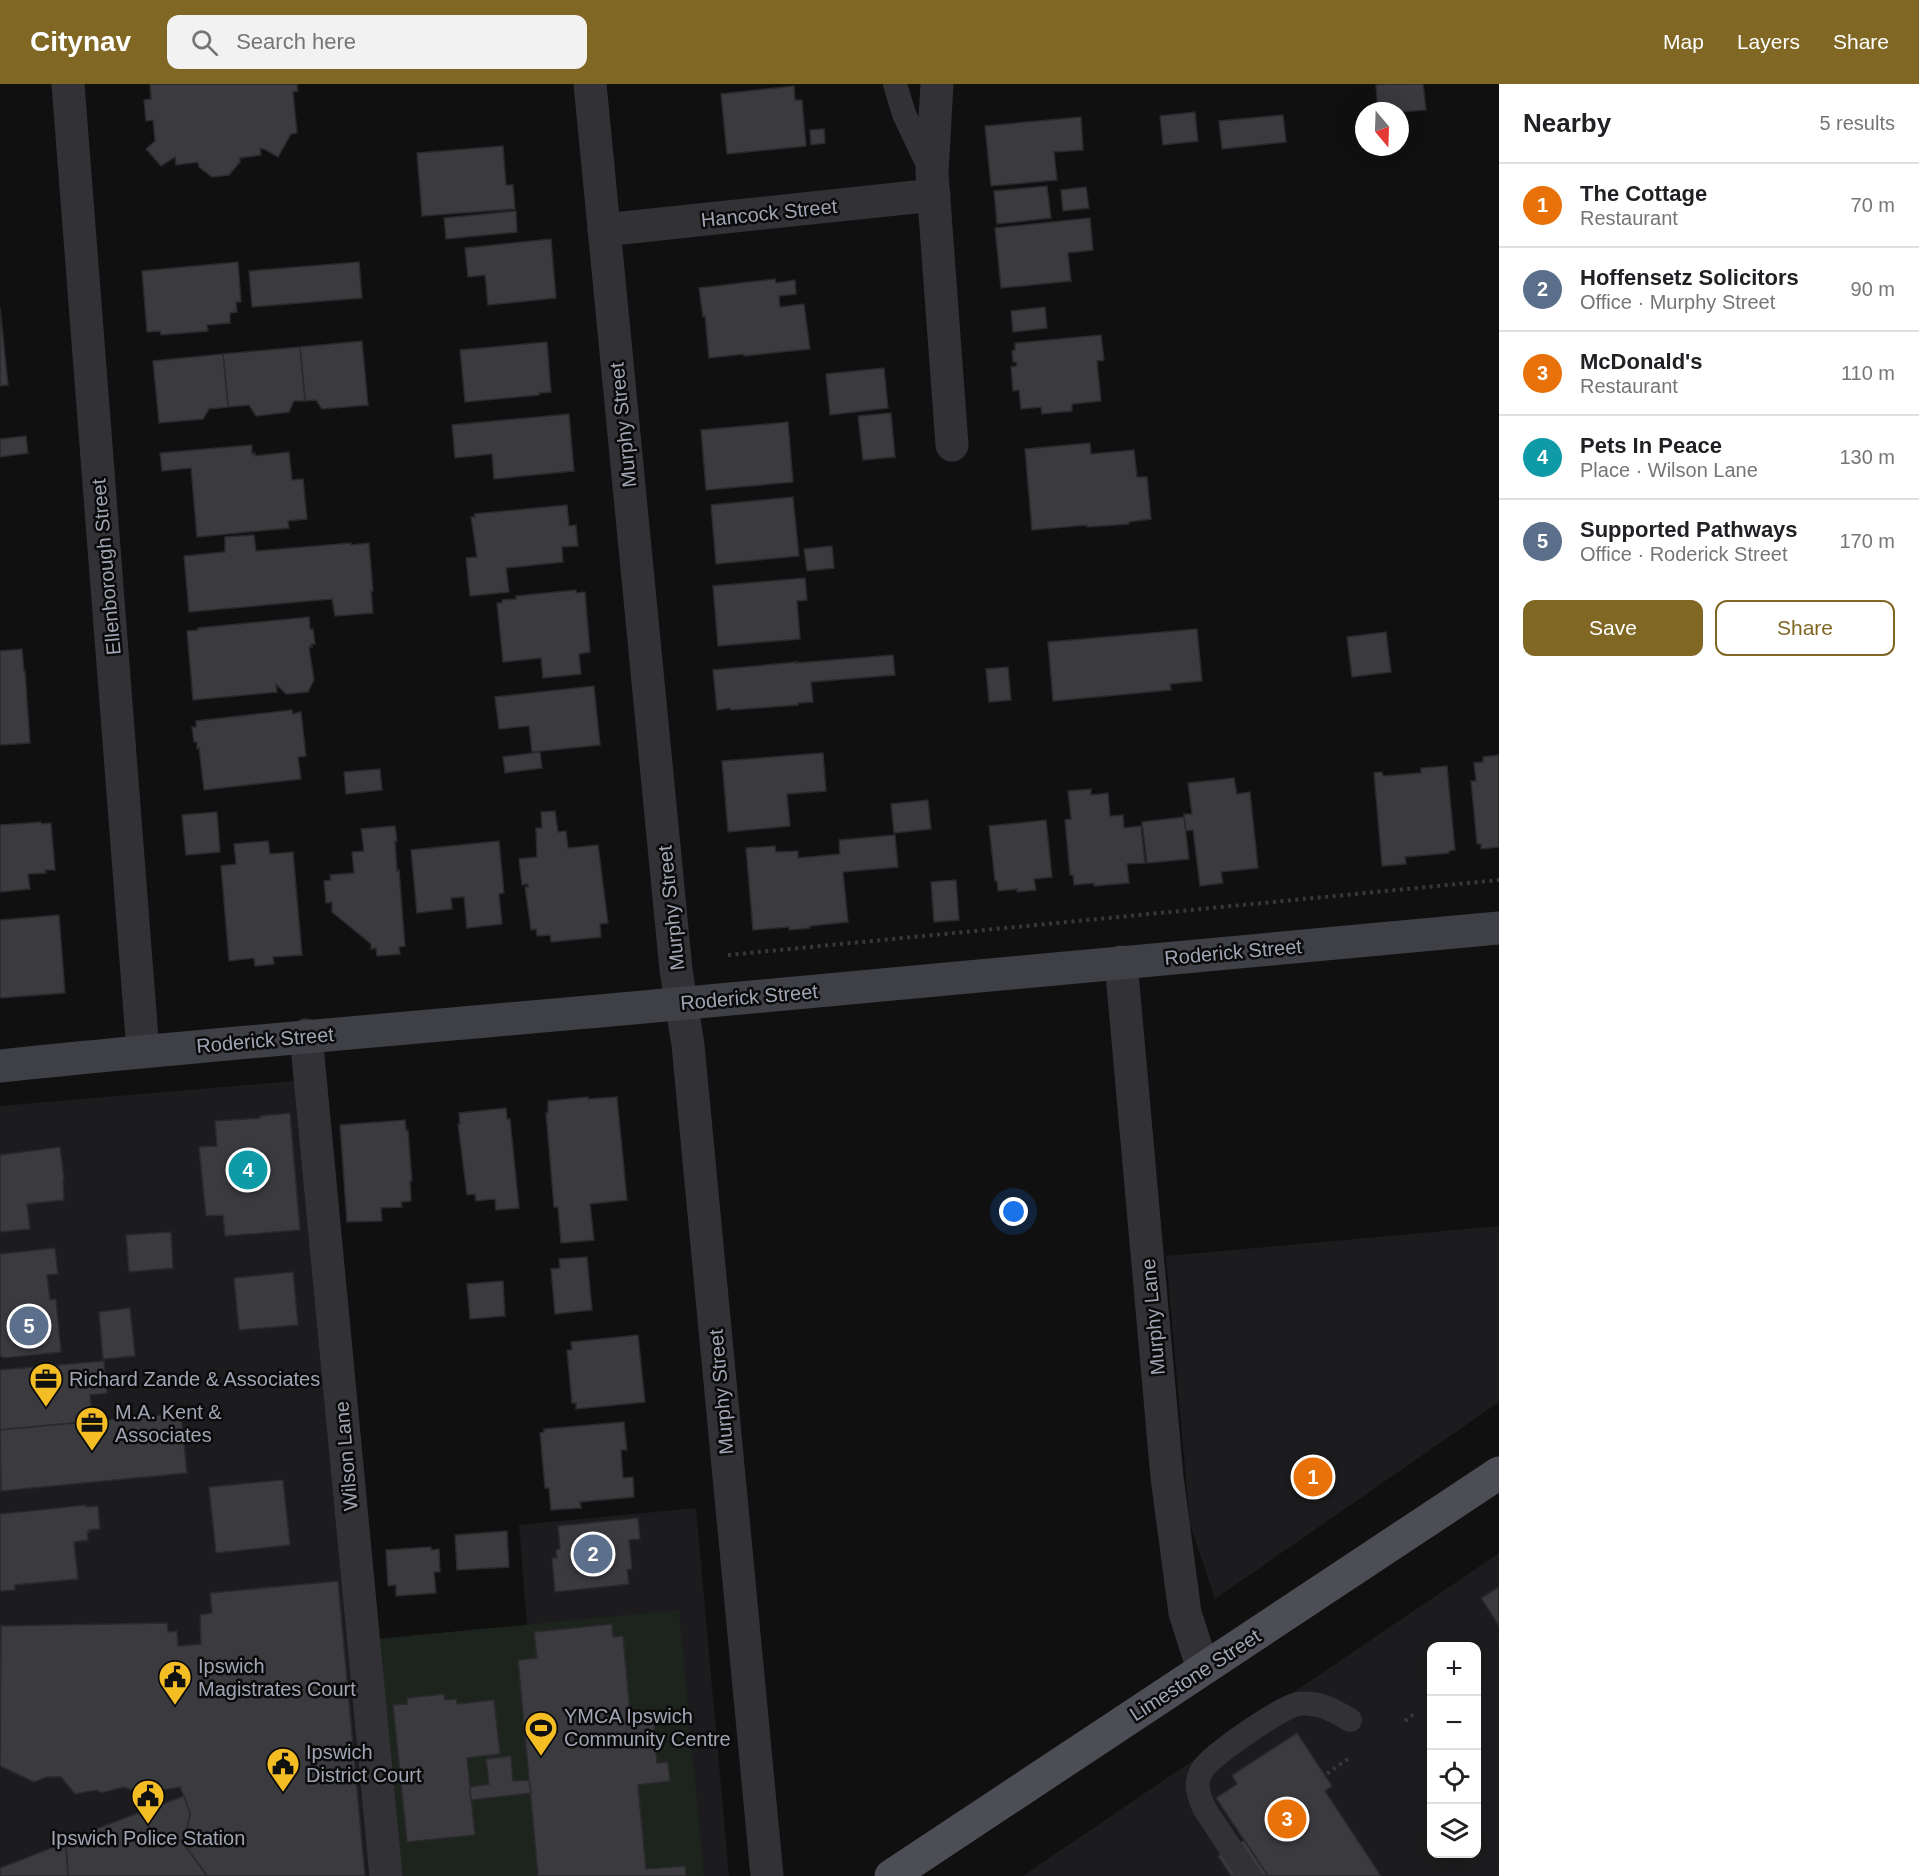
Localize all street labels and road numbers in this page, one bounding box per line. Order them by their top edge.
street label: Hancock Street [700,195,839,231]
street label: Murphy Street [605,361,641,489]
street label: Ellenborough Street [87,478,125,656]
street label: Murphy Street [653,844,689,972]
street label: Roderick Street [1163,935,1303,969]
street label: Roderick Street [679,980,819,1014]
street label: Roderick Street [195,1023,335,1057]
street label: Murphy Lane [1137,1258,1169,1376]
street label: Murphy Street [705,1328,737,1456]
street label: Wilson Lane [330,1400,362,1512]
street label: Limestone Street [1126,1624,1265,1725]

